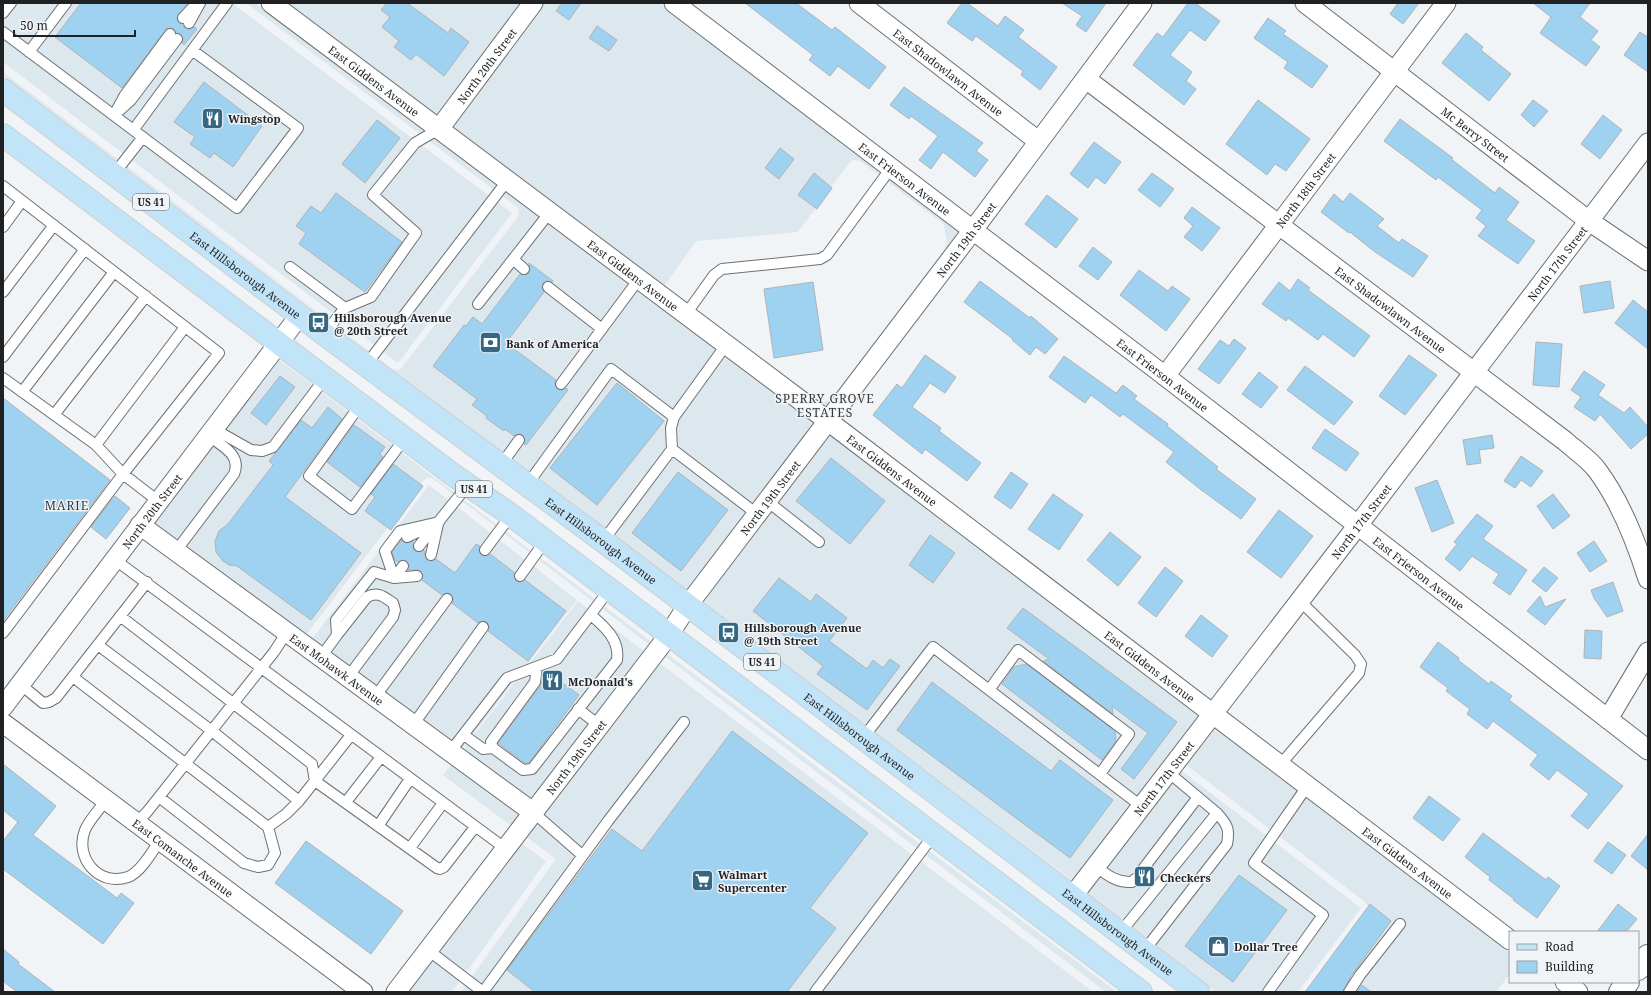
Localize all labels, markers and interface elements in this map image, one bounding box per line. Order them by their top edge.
scale bar [14,12,135,38]
text: 50 m [20,17,48,34]
street label: North 20th Street [453,25,519,106]
street label: East Shadowlawn Avenue [890,25,1007,119]
street label: East Giddens Avenue [326,41,423,119]
street label: Mc Berry Street [1439,103,1513,165]
restaurant icon: Wingstop [200,105,226,131]
place label: Wingstop [228,111,281,126]
street label: East Frierson Avenue [856,139,954,218]
street label: North 18th Street [1272,149,1338,231]
road number: US 41 [133,194,169,210]
street label: North 19th Street [932,199,999,280]
street label: North 17th Street [1523,222,1590,304]
street label: East Hillsborough Avenue [187,228,304,322]
street label: East Giddens Avenue [585,236,682,314]
street label: East Shadowlawn Avenue [1332,263,1449,356]
bus stop icon: Hillsborough Avenue @ 20th Street [305,310,331,336]
place label: Hillsborough Avenue @ 20th Street [334,310,452,338]
bank icon: Bank of America [477,330,503,356]
street label: East Frierson Avenue [1114,335,1212,415]
place label: Bank of America [506,336,599,351]
district label: SPERRY GROVE ESTATES [775,390,875,421]
street label: East Giddens Avenue [844,431,941,509]
street label: North 19th Street [736,457,803,538]
street label: North 20th Street [118,470,185,552]
road number: US 41 [456,481,492,497]
street label: North 17th Street [1327,481,1394,562]
street label: East Hillsborough Avenue [543,494,660,587]
district label: MARIE [45,497,89,514]
street label: East Frierson Avenue [1370,533,1468,613]
bus stop icon: Hillsborough Avenue @ 19th Street [715,620,741,646]
place label: Hillsborough Avenue @ 19th Street [744,620,862,648]
street label: East Giddens Avenue [1102,627,1198,705]
street label: East Mohawk Avenue [287,630,387,708]
road number: US 41 [744,654,780,670]
restaurant icon: McDonald's [539,668,565,694]
place label: McDonald's [568,674,633,689]
street label: East Hillsborough Avenue [801,689,919,783]
street label: North 19th Street [542,716,609,797]
street label: North 17th Street [1130,738,1197,819]
street label: East Comanche Avenue [130,815,237,900]
street label: East Giddens Avenue [1360,823,1456,902]
restaurant icon: Checkers [1132,864,1158,890]
supermarket icon: Walmart Supercenter [690,867,716,893]
place label: Walmart Supercenter [718,867,787,895]
place label: Checkers [1160,870,1211,885]
street label: East Hillsborough Avenue [1060,884,1177,978]
legend [1509,931,1639,983]
shop icon: Dollar Tree [1205,933,1231,959]
text: Road [1545,938,1575,955]
place label: Dollar Tree [1234,939,1298,954]
text: Building [1545,958,1594,975]

